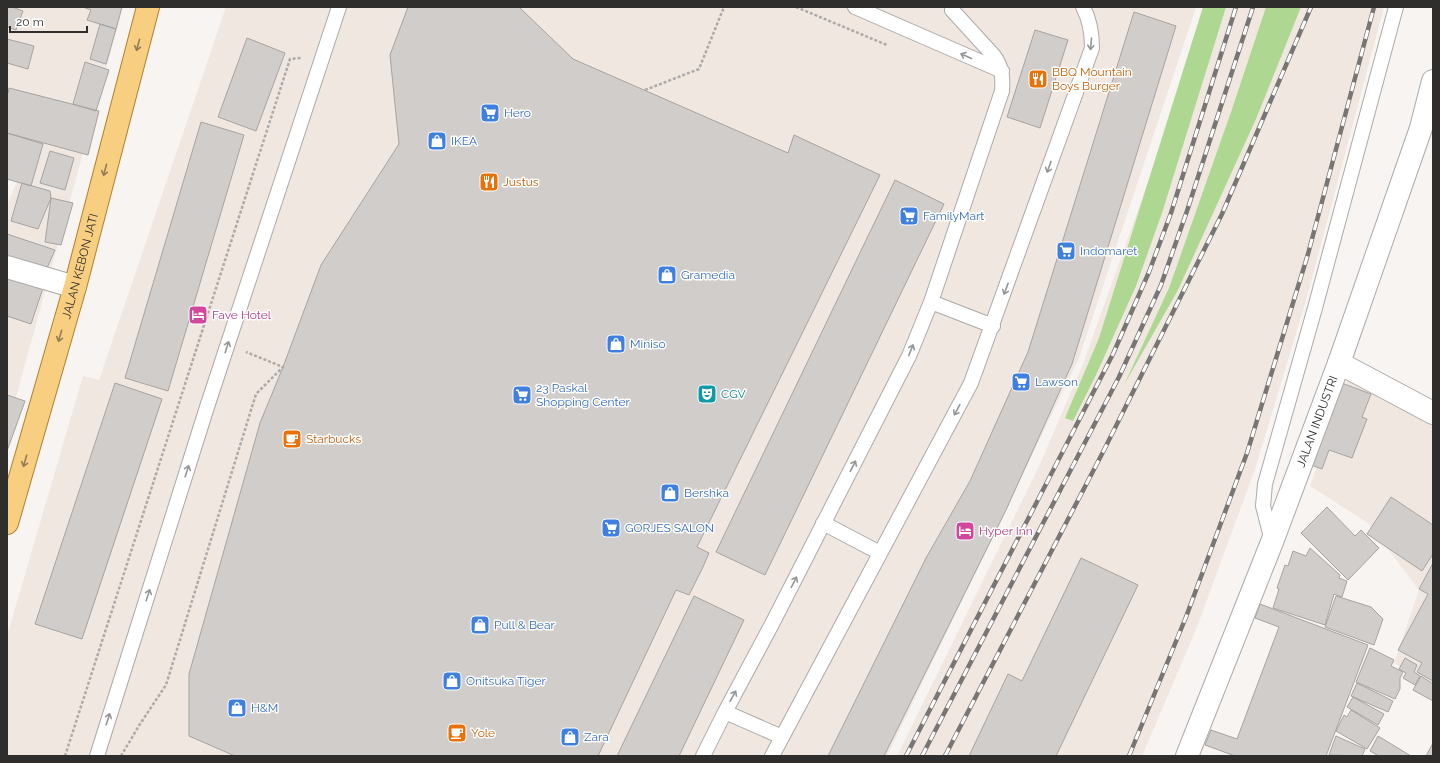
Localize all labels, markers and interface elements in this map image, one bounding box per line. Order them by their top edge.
scale bar [10,8,87,34]
text: 20 m [16,15,44,29]
one-way arrow [1088,37,1095,50]
one-way arrow [134,38,142,51]
one-way arrow [960,51,972,59]
place label: BBQ Mountain Boys Burger [1052,65,1132,93]
restaurant icon: BBQ Mountain Boys Burger [1027,68,1049,90]
supermarket icon: Hero [479,102,501,124]
place label: Hero [504,106,531,120]
shop icon: IKEA [426,130,448,152]
place label: IKEA [451,134,477,148]
one-way arrow [1045,160,1053,172]
one-way arrow [101,164,108,177]
restaurant icon: Justus [478,171,500,193]
place label: Justus [503,175,539,189]
supermarket icon: FamilyMart [898,205,920,227]
place label: FamilyMart [923,209,984,223]
street label: JALAN KEBON JATI [59,212,101,320]
supermarket icon: Indomaret [1055,240,1077,262]
place label: Indomaret [1080,244,1137,258]
shop icon: Gramedia [656,264,678,286]
place label: Gramedia [681,268,735,282]
one-way arrow [1001,283,1009,295]
hotel icon: Fave Hotel [187,304,209,326]
place label: Fave Hotel [212,308,272,322]
one-way arrow [56,330,64,343]
shop icon: Miniso [605,333,627,355]
place label: Miniso [630,337,666,351]
one-way arrow [223,342,231,354]
one-way arrow [908,344,916,356]
supermarket icon: Lawson [1010,371,1032,393]
street label: JALAN INDUSTRI [1294,374,1341,469]
place label: Lawson [1035,375,1078,389]
place label: 23 Paskal Shopping Center [536,381,630,409]
theatre icon: CGV [696,383,718,405]
supermarket icon: 23 Paskal Shopping Center [511,384,533,406]
place label: CGV [721,387,746,401]
one-way arrow [953,403,960,415]
cafe icon: Starbucks [281,428,303,450]
place label: Starbucks [306,432,361,446]
one-way arrow [21,455,28,468]
one-way arrow [850,460,857,472]
one-way arrow [184,465,191,478]
shop icon: Bershka [659,482,681,504]
place label: Bershka [684,486,729,500]
supermarket icon: GORJES SALON [600,517,622,539]
hotel icon: Hyper Inn [954,520,976,542]
place label: GORJES SALON [625,521,714,535]
place label: Hyper Inn [979,524,1033,538]
one-way arrow [791,576,798,588]
one-way arrow [144,589,152,601]
shop icon: Pull & Bear [469,614,491,636]
place label: Pull & Bear [494,618,555,632]
shop icon: Onitsuka Tiger [441,670,463,692]
place label: Onitsuka Tiger [466,674,547,688]
one-way arrow [730,691,738,703]
shop icon: H&M [226,697,248,719]
place label: H&M [251,701,278,715]
one-way arrow [105,712,112,725]
cafe icon: Yole [446,722,468,744]
place label: Yole [471,726,495,740]
shop icon: Zara [559,726,581,748]
place label: Zara [584,730,609,744]

